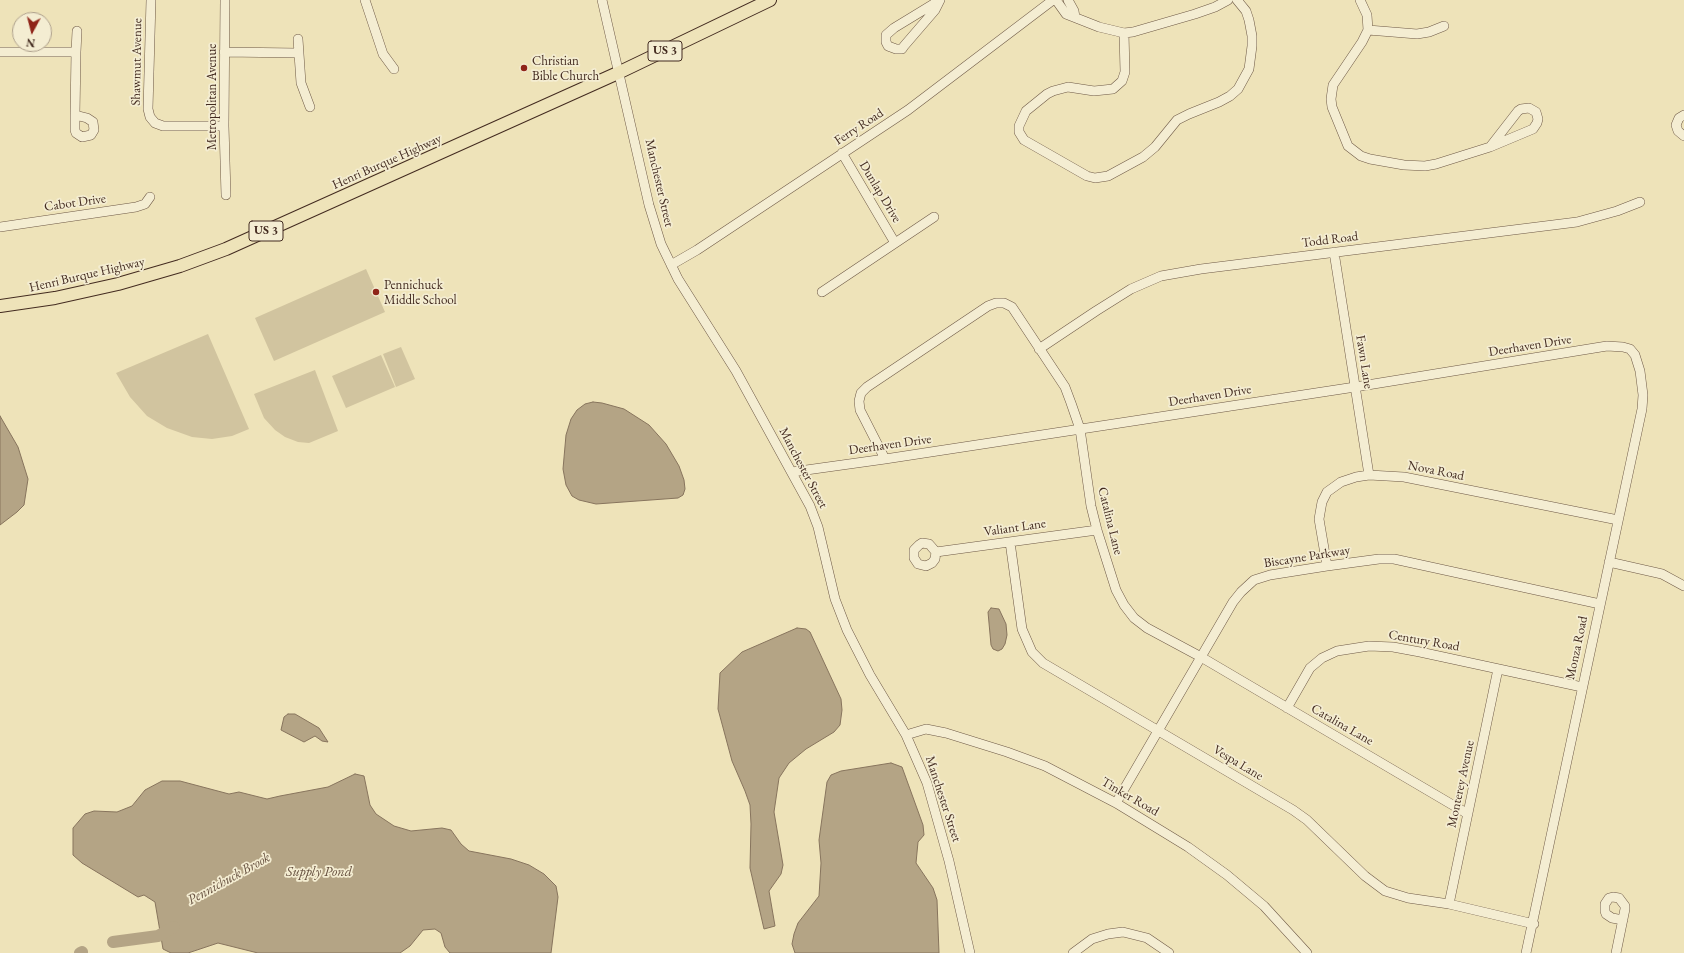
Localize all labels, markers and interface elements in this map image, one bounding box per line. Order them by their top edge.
north arrow [12,12,52,52]
street label: Shawmut Avenue [128,18,146,106]
text: N [25,35,36,50]
road number: US 3 [648,41,682,61]
street label: Metropolitan Avenue [204,44,220,150]
place label: Christian Bible Church [532,53,599,84]
marker: Christian Bible Church [519,63,529,73]
street label: Ferry Road [831,105,887,149]
street label: Henri Burque Highway [330,131,444,193]
street label: Manchester Street [641,138,677,228]
street label: Dunlap Drive [856,158,904,226]
street label: Cabot Drive [43,191,107,215]
road number: US 3 [249,221,283,241]
street label: Todd Road [1301,229,1359,251]
street label: Henri Burque Highway [28,254,146,296]
place label: Pennichuck Middle School [384,277,457,308]
marker: Pennichuck Middle School [371,287,381,297]
street label: Deerhaven Drive [1488,332,1572,360]
street label: Fawn Lane [1352,334,1376,390]
street label: Deerhaven Drive [1168,382,1252,410]
street label: Manchester Street [775,425,831,511]
street label: Deerhaven Drive [848,431,932,459]
street label: Nova Road [1407,458,1465,484]
street label: Catalina Lane [1094,485,1126,557]
street label: Valiant Lane [983,516,1047,540]
street label: Biscayne Parkway [1263,542,1351,572]
street label: Monza Road [1563,615,1591,681]
street label: Century Road [1387,627,1461,655]
street label: Catalina Lane [1308,701,1376,749]
street label: Monterey Avenue [1444,739,1478,829]
street label: Vespa Lane [1210,742,1266,784]
street label: Manchester Street [922,754,964,844]
street label: Tinker Road [1098,774,1162,820]
water label: Pennichuck Brook [185,849,273,909]
water label: Supply Pond [286,864,352,880]

